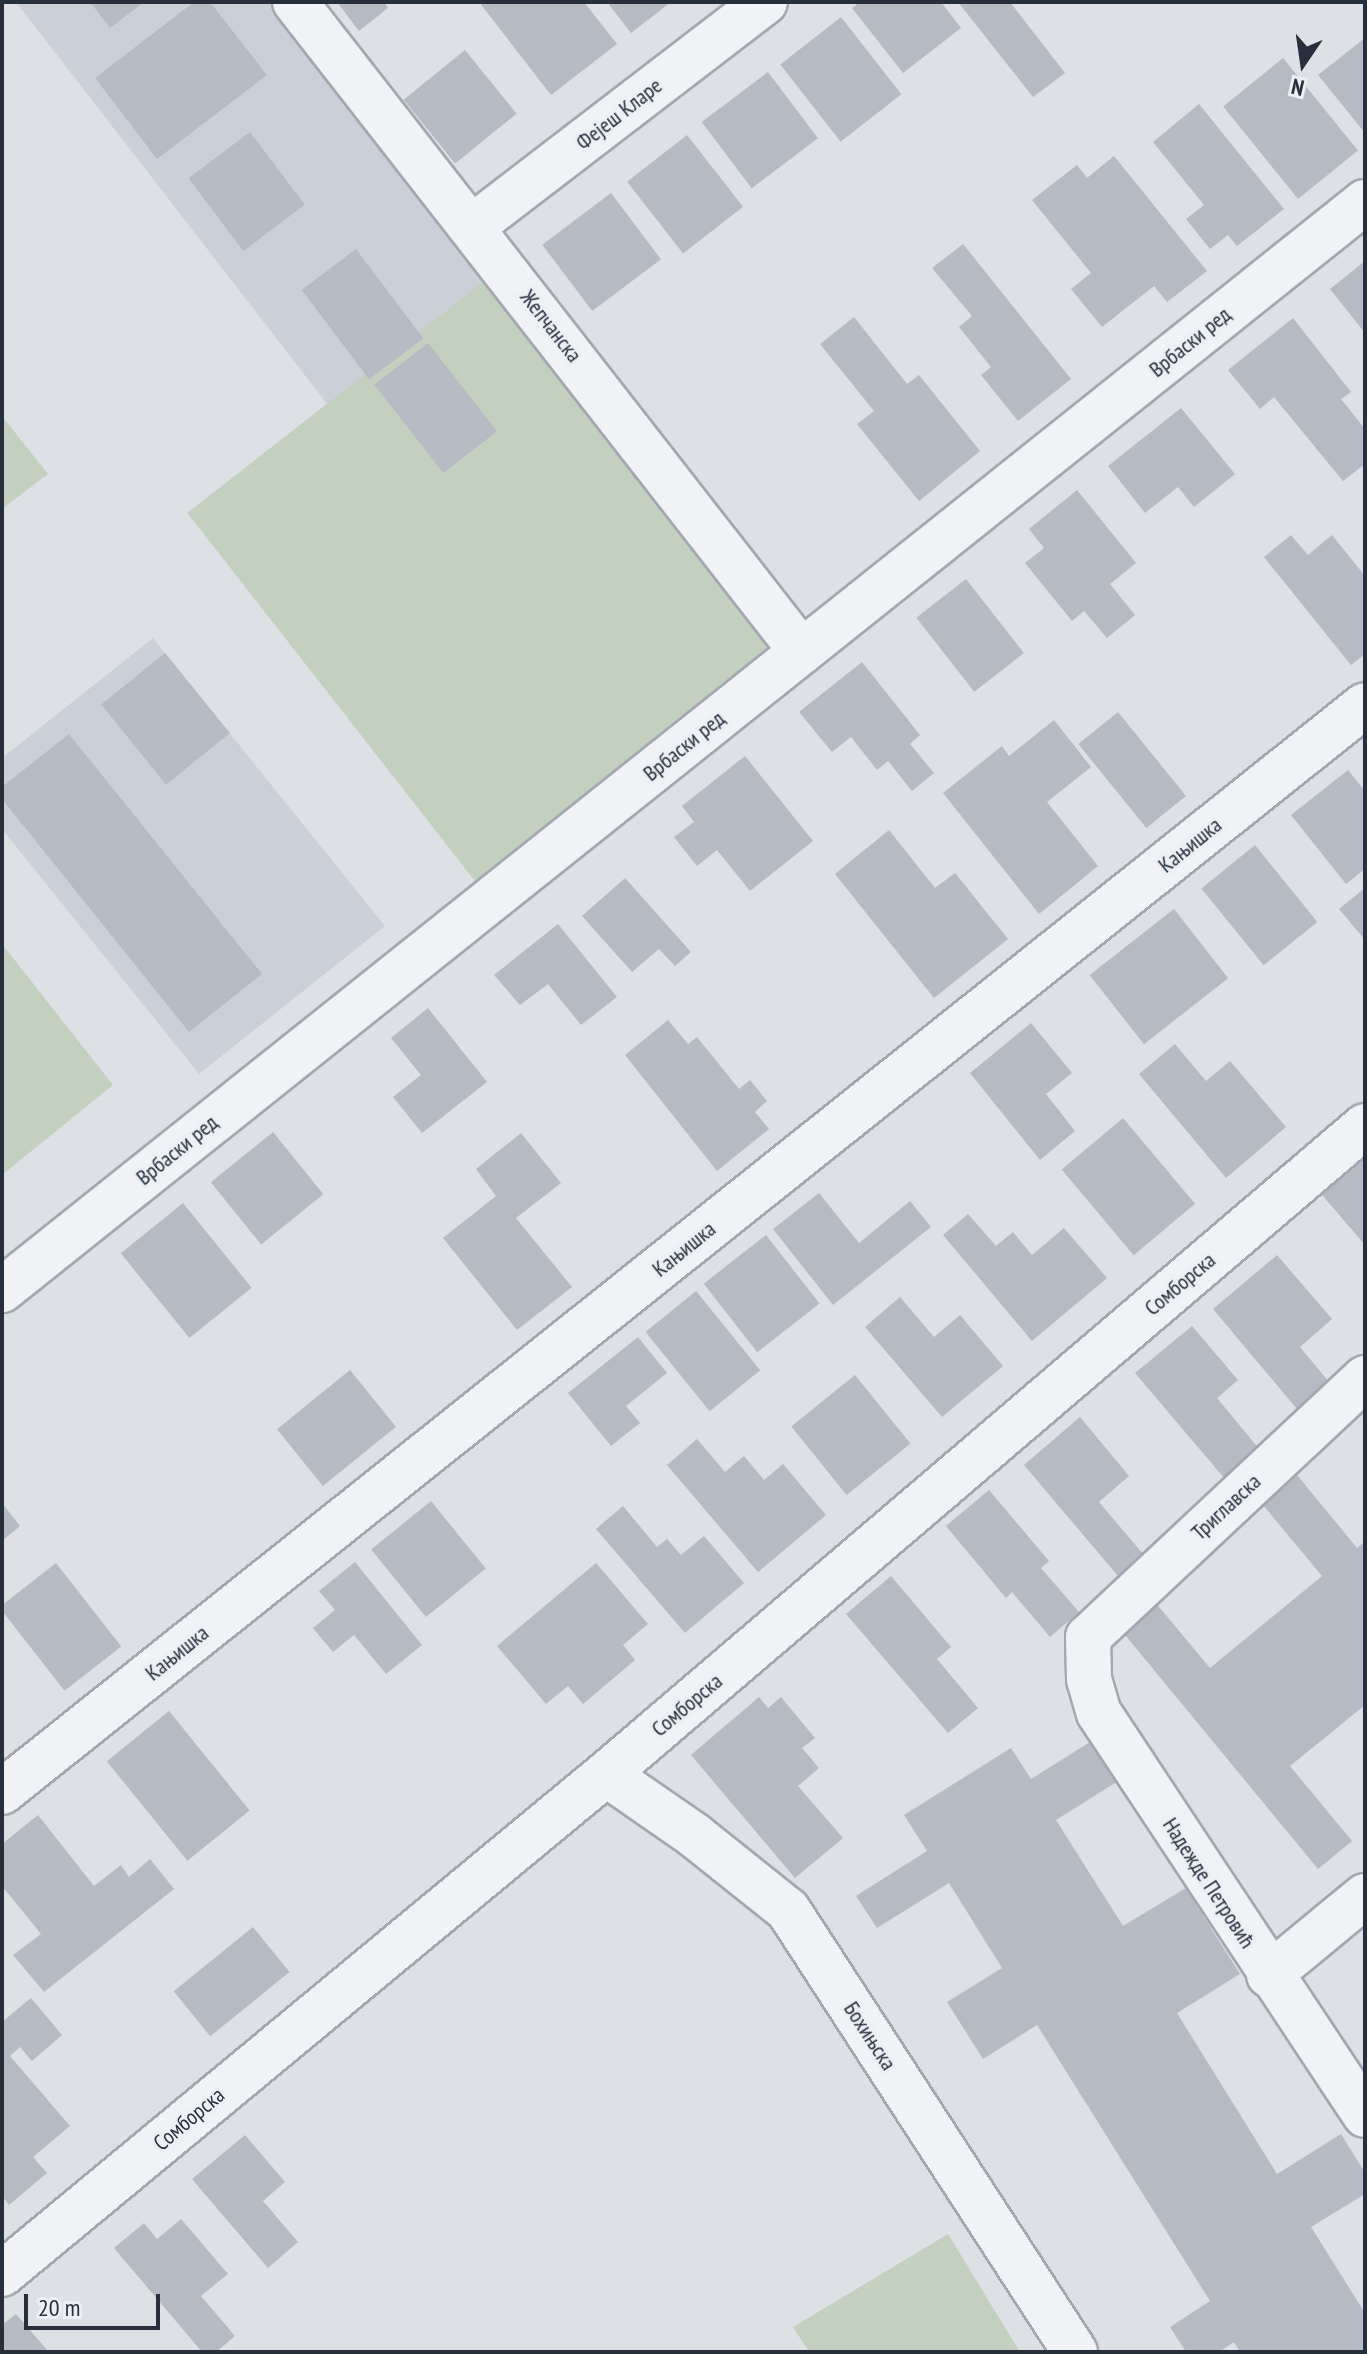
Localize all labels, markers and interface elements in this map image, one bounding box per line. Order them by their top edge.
north arrow [1263,24,1343,104]
street label: Фејеш Кларе [571,72,667,156]
text: N [1289,72,1307,102]
street label: Жепчанска [515,285,587,367]
street label: Врбаски ред [1144,301,1236,383]
street label: Врбаски ред [638,705,730,787]
street label: Кањишка [1153,812,1227,878]
street label: Врбаски ред [131,1109,223,1191]
street label: Кањишка [647,1216,721,1282]
street label: Сомборска [1139,1247,1221,1321]
street label: Триглавска [1186,1468,1266,1546]
street label: Кањишка [140,1620,214,1686]
street label: Сомборска [646,1668,728,1742]
street label: Надежде Петровић [1157,1813,1261,1953]
street label: Бохињска [838,1997,902,2075]
street label: Сомборска [148,2082,230,2156]
scale bar [28,2278,164,2328]
text: 20 m [38,2292,80,2323]

